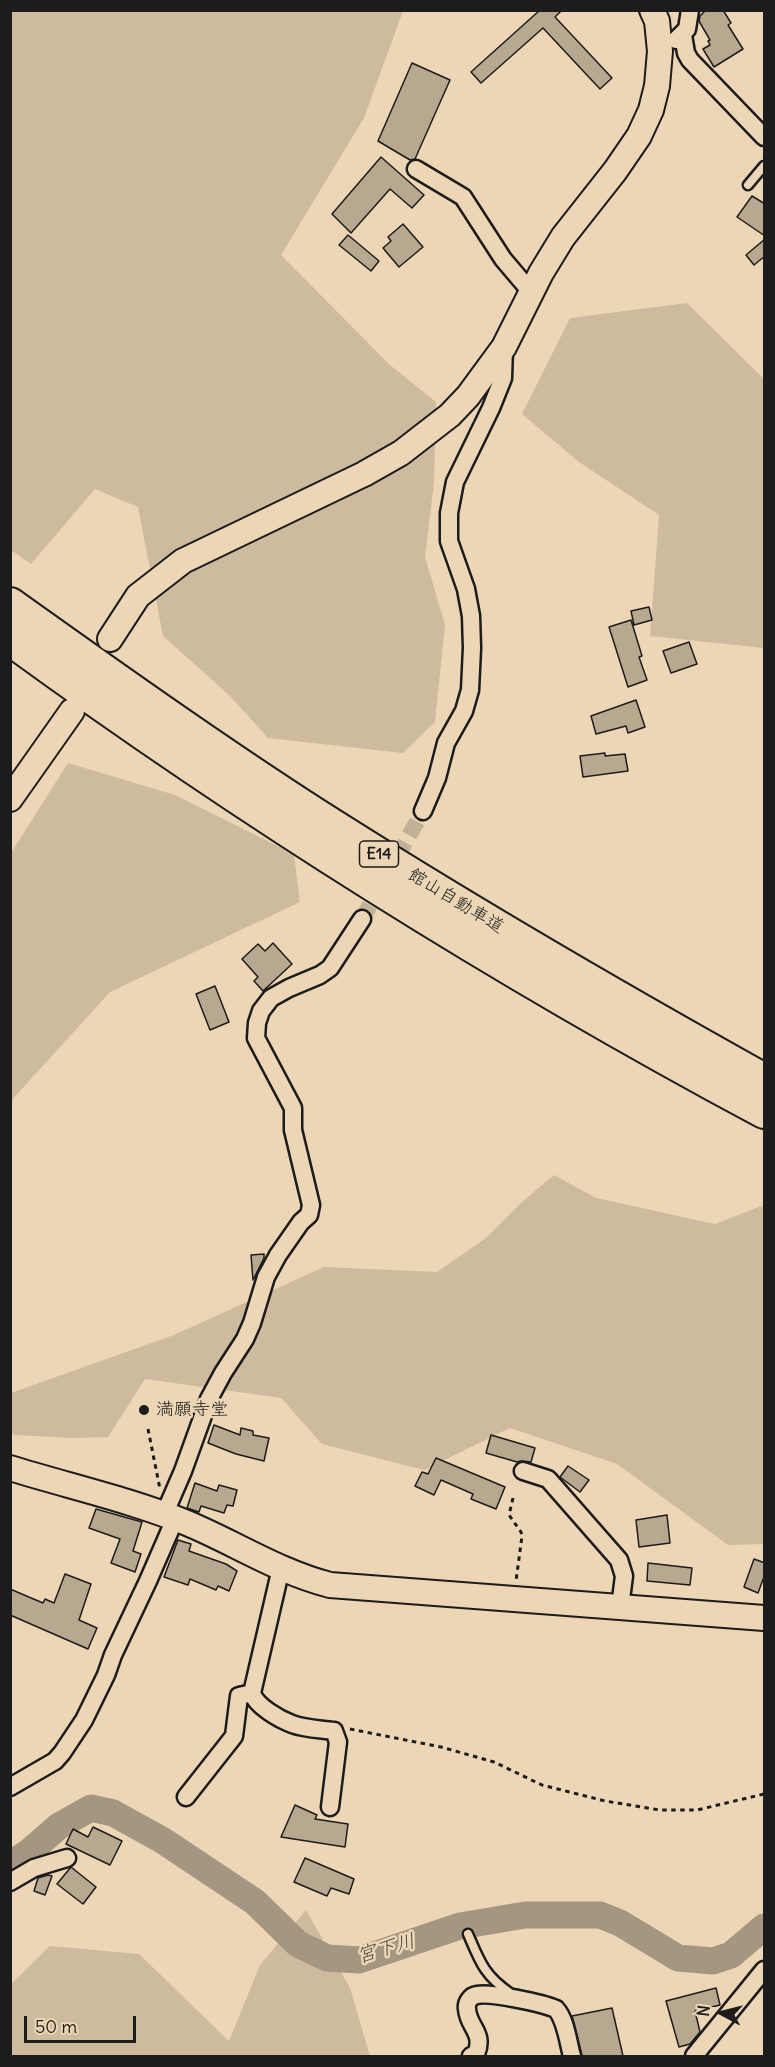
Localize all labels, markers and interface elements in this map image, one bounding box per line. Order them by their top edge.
road number: E14 [360,841,398,867]
street label: 館山自動車道 [404,864,508,938]
place label: 満願寺堂 [156,1399,228,1421]
marker: 満願寺堂 [137,1403,151,1417]
water label: 宮下川 [354,1929,418,1969]
north arrow [691,1983,751,2043]
scale bar [27,2004,140,2042]
text: N [693,2004,714,2018]
text: 50 m [35,2015,77,2038]

